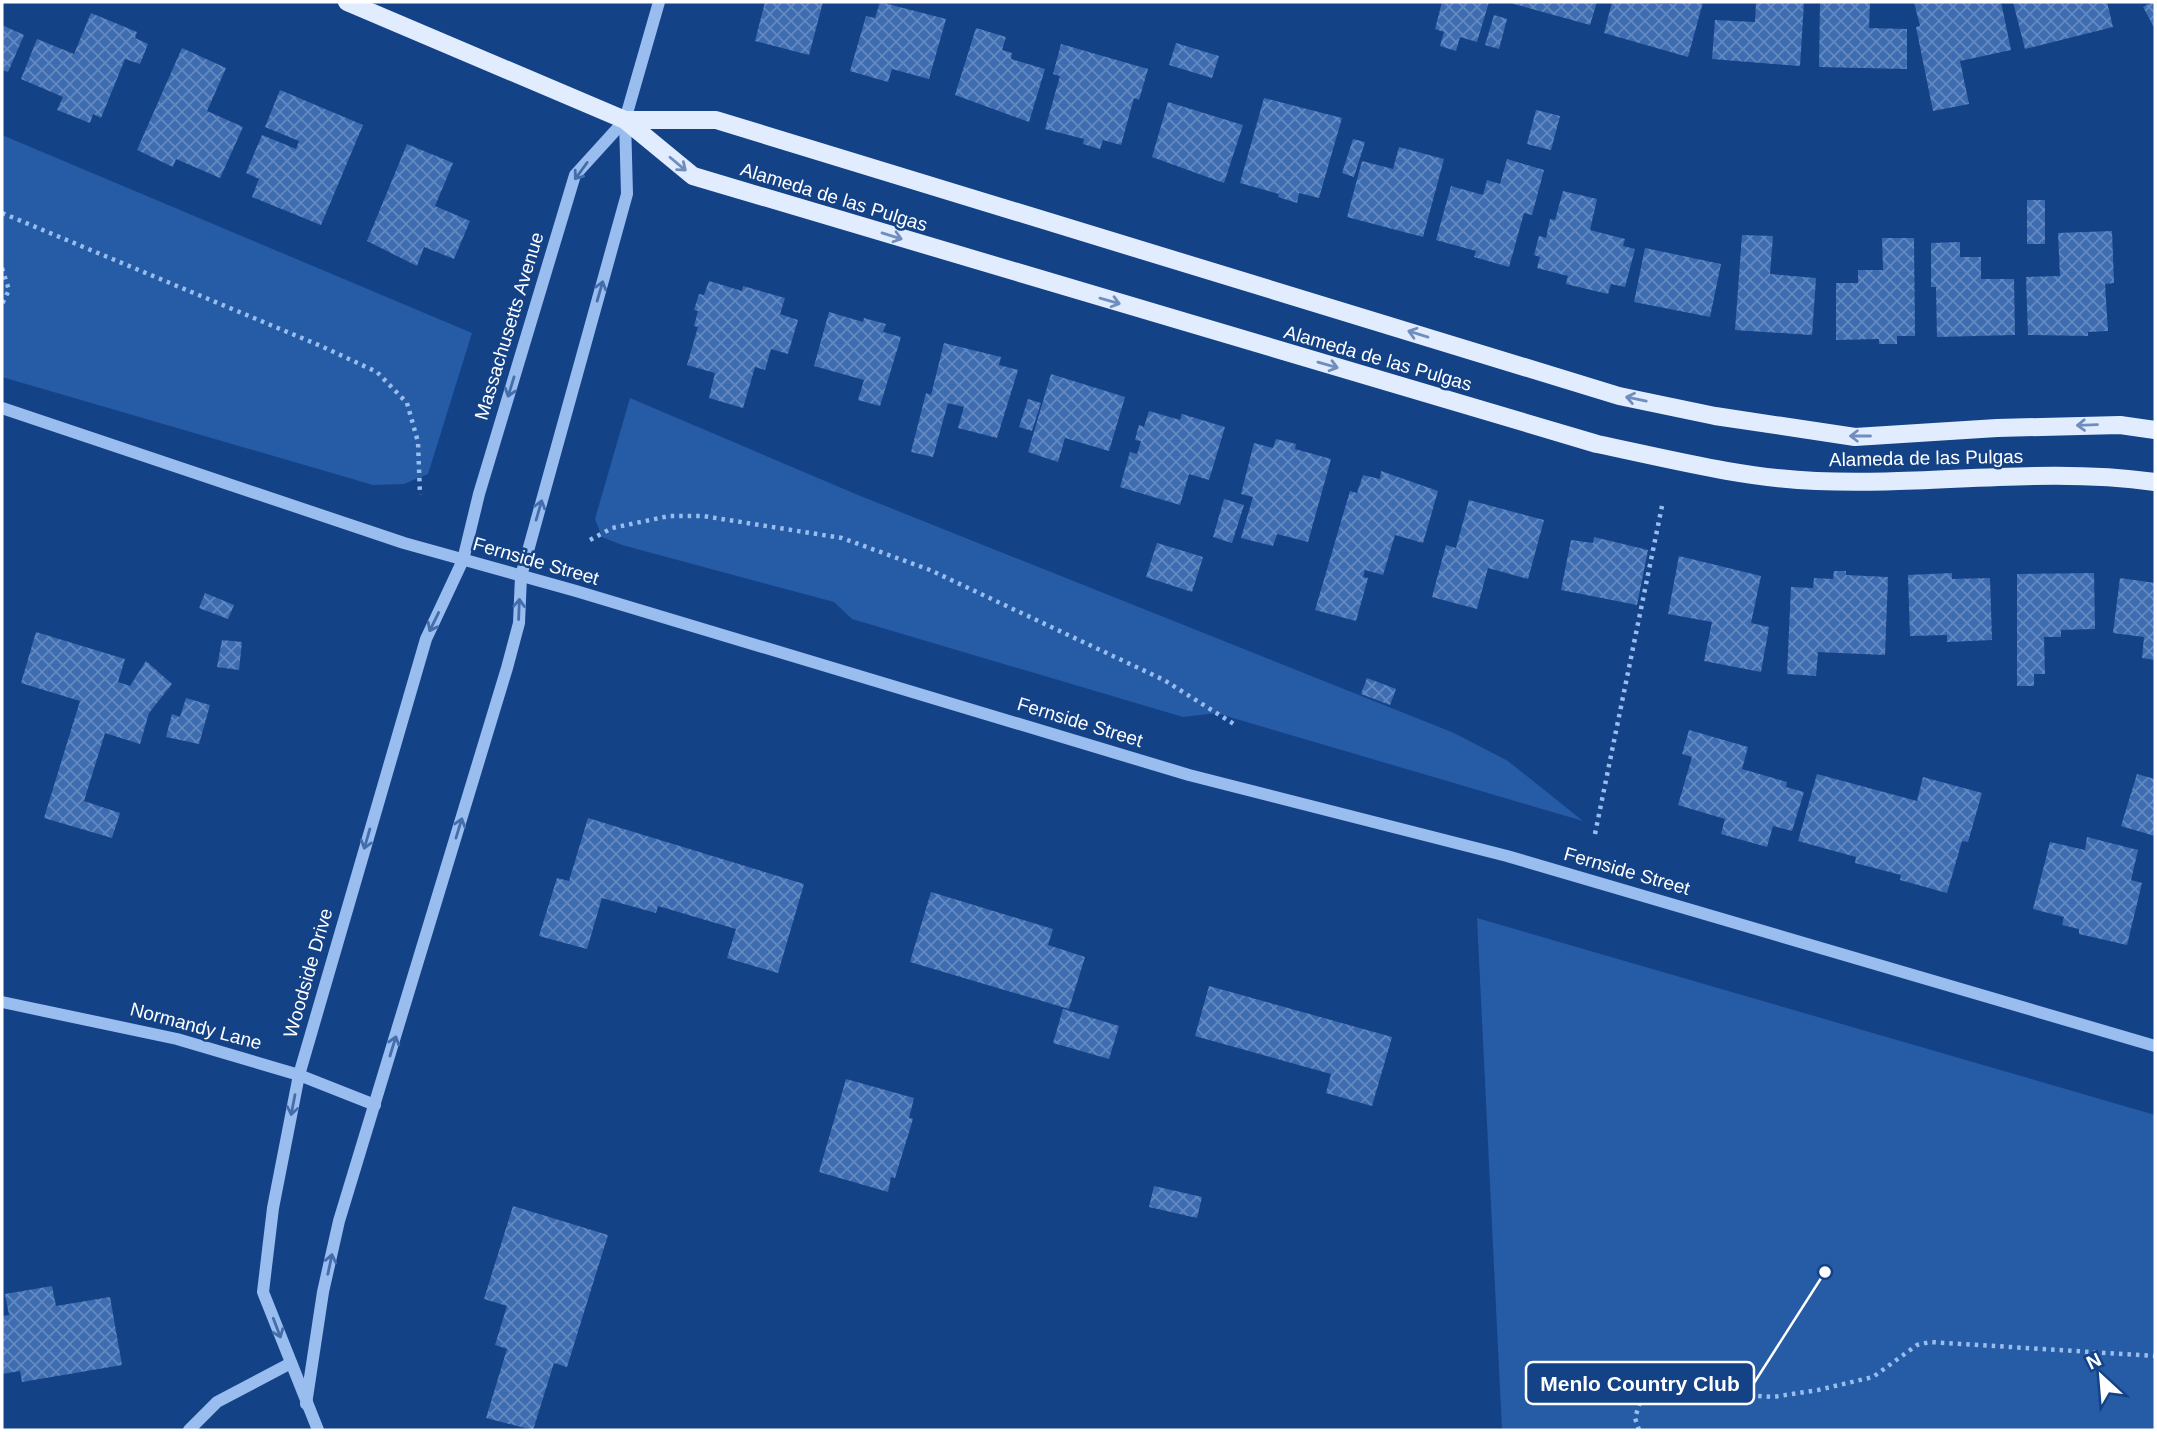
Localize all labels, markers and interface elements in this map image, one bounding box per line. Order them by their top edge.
one-way arrow [668,156,686,172]
street label: Alameda de las Pulgas [738,159,930,235]
one-way arrow [573,161,588,180]
street label: Massachusetts Avenue [470,230,548,422]
one-way arrow [880,231,902,244]
one-way arrow [594,280,607,303]
one-way arrow [1098,295,1121,308]
street label: Alameda de las Pulgas [1282,321,1474,395]
one-way arrow [1407,327,1429,340]
one-way arrow [1317,359,1339,372]
one-way arrow [504,375,516,397]
one-way arrow [1625,392,1648,406]
one-way arrow [2076,419,2099,432]
one-way arrow [1849,429,1872,443]
street label: Alameda de las Pulgas [1829,446,2023,470]
one-way arrow [533,499,546,522]
street label: Fernside Street [471,533,602,589]
one-way arrow [513,598,526,621]
one-way arrow [426,611,440,632]
street label: Fernside Street [1015,693,1146,751]
one-way arrow [453,817,466,839]
one-way arrow [360,828,373,850]
street label: Fernside Street [1562,843,1693,899]
street label: Woodside Drive [279,906,337,1040]
street label: Normandy Lane [128,998,264,1054]
one-way arrow [387,1035,400,1057]
one-way arrow [286,1093,299,1116]
one-way arrow [323,1253,337,1276]
one-way arrow [272,1316,285,1338]
north arrow [2066,1341,2136,1411]
text: N [2083,1349,2105,1374]
callout: Menlo Country Club [1526,1362,1754,1404]
text: Menlo Country Club [1540,1372,1740,1395]

